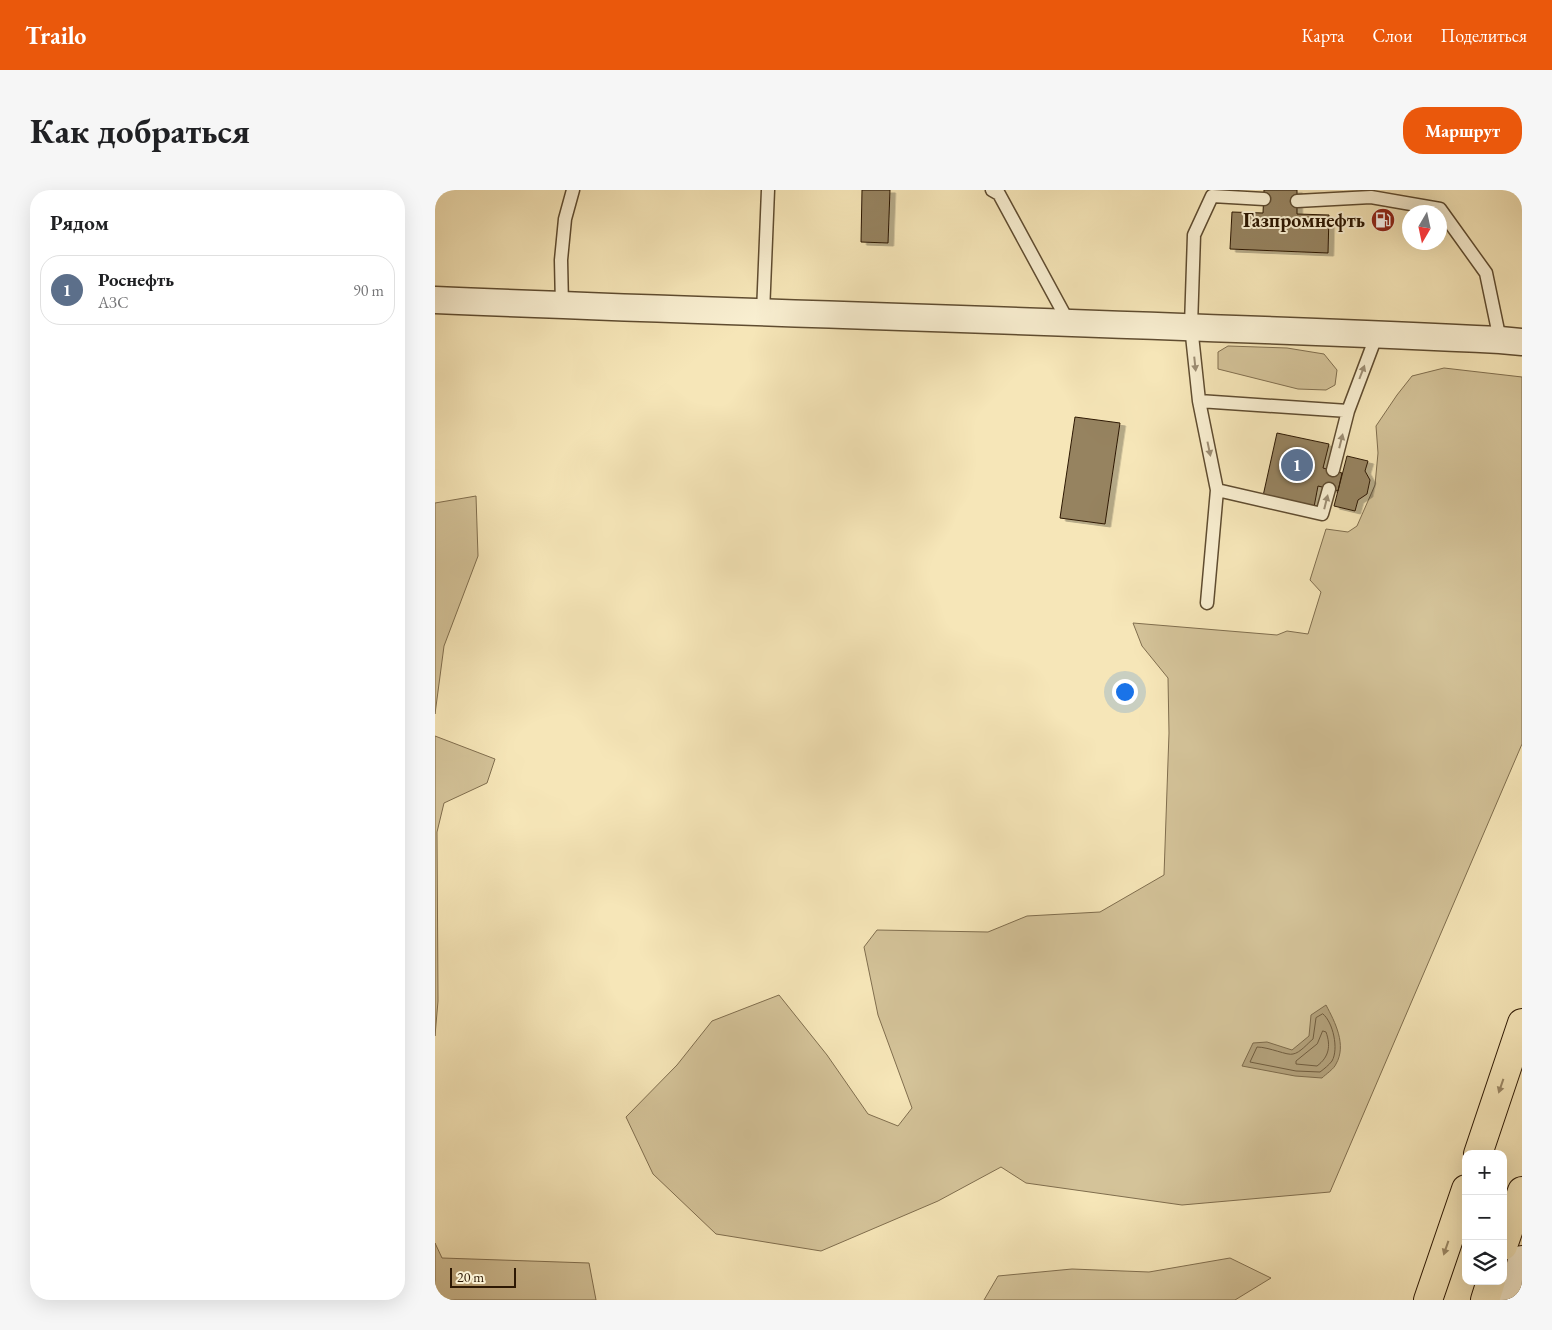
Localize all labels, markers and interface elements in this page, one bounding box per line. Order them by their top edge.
text: Trailo [25,20,86,51]
text: Карта [1302,24,1345,47]
text: Слои [1373,24,1412,47]
text: Поделиться [1440,24,1527,47]
button: Маршрут [1403,107,1522,154]
text: Как добраться [30,108,250,153]
north arrow [1402,205,1447,250]
place label: Газпромнефть [1243,207,1365,233]
fuel station icon: Газпромнефть [1370,207,1396,233]
text: Рядом [50,209,109,236]
text: Роснефть [98,267,174,292]
text: 1 [63,280,71,301]
text: 90 m [353,280,384,301]
text: АЗС [98,292,129,313]
one-way arrow [1191,356,1199,372]
one-way arrow [1359,365,1367,380]
one-way arrow [1337,433,1345,448]
one-way arrow [1205,441,1213,457]
pin: 1 [1281,446,1313,484]
one-way arrow [1322,494,1330,509]
your location [1112,679,1138,705]
one-way arrow [1497,1078,1504,1093]
map controls [1462,1150,1507,1285]
button: + [1462,1150,1507,1195]
button: − [1462,1195,1507,1240]
button: layers [1462,1240,1507,1285]
one-way arrow [1442,1241,1450,1256]
scale bar [450,1265,516,1288]
text: 20 m [457,1268,484,1286]

